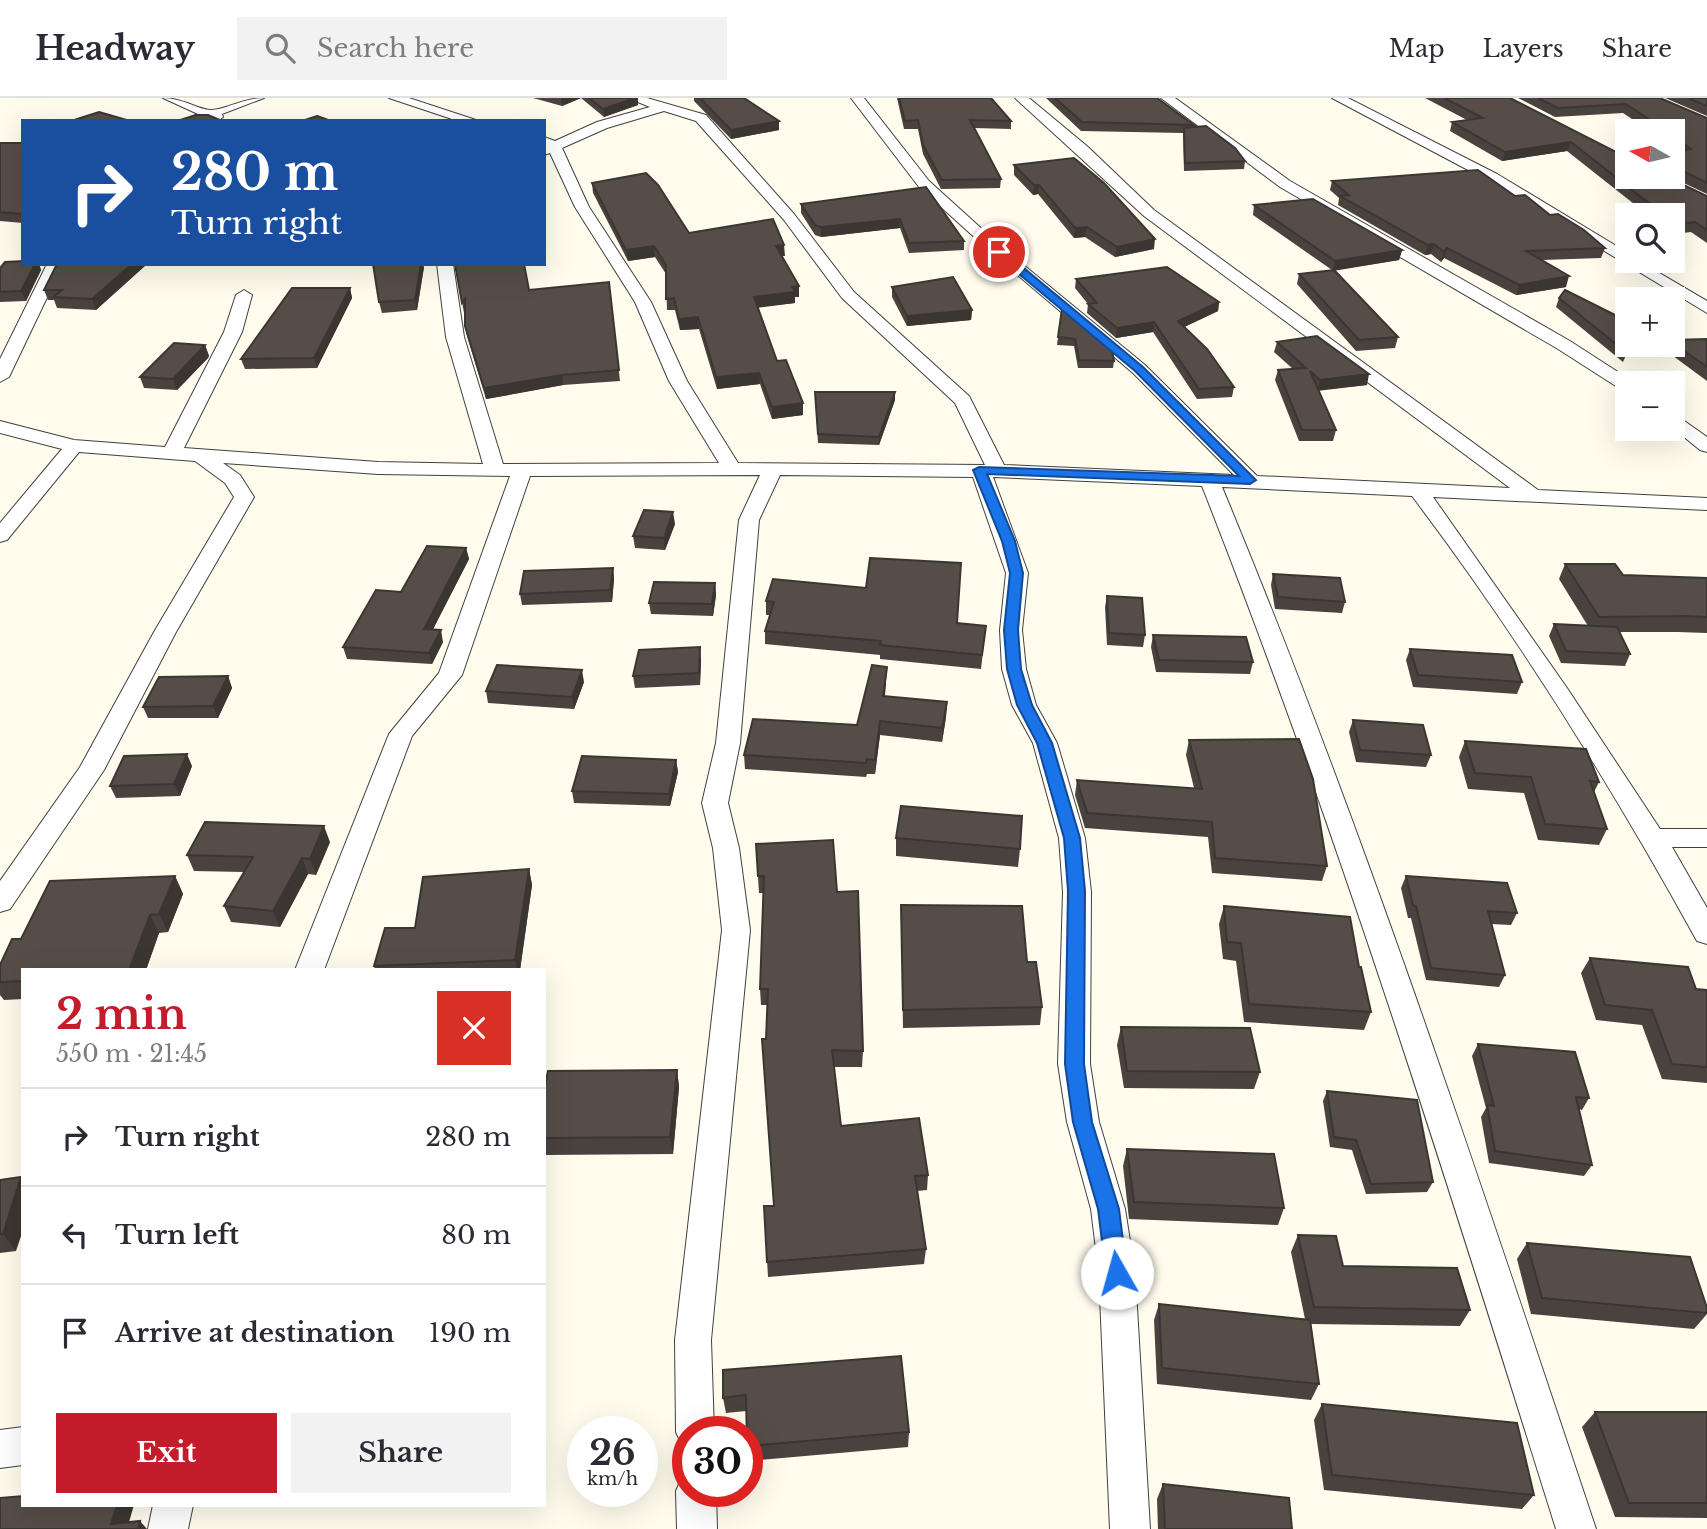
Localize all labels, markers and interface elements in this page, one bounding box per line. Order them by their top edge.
search box [237,17,727,80]
text: Headway [35,28,195,69]
icon: search [261,29,299,67]
text: Search here [317,32,474,64]
text: Map [1389,34,1445,63]
text: Layers [1483,34,1564,63]
text: Share [1602,34,1672,63]
north arrow [1615,119,1685,189]
map controls [1615,119,1685,441]
text: 280 m [171,142,338,203]
icon: right [56,147,147,238]
text: Turn right [171,203,342,243]
button: search [1615,203,1685,273]
pin [969,222,1029,282]
icon: arrive [980,233,1018,271]
button: + [1615,287,1685,357]
button: − [1615,371,1685,441]
text: 2 min [56,988,187,1040]
button: close [437,991,511,1065]
text: 550 m · 21:45 [56,1040,207,1068]
icon: right [56,1118,94,1156]
text: Turn right [115,1121,260,1153]
text: 280 m [425,1121,511,1153]
icon: left [56,1216,94,1254]
text: Turn left [115,1219,239,1251]
text: 80 m [441,1219,511,1251]
position arrow [1080,1236,1154,1310]
icon: arrive [56,1314,94,1352]
text: Arrive at destination [115,1317,395,1349]
text: 190 m [429,1317,511,1349]
button: Exit [56,1413,277,1493]
button: Share [291,1413,511,1493]
speed limit sign: 30 [672,1416,763,1507]
text: 26 [589,1431,636,1474]
text: km/h [587,1468,638,1490]

